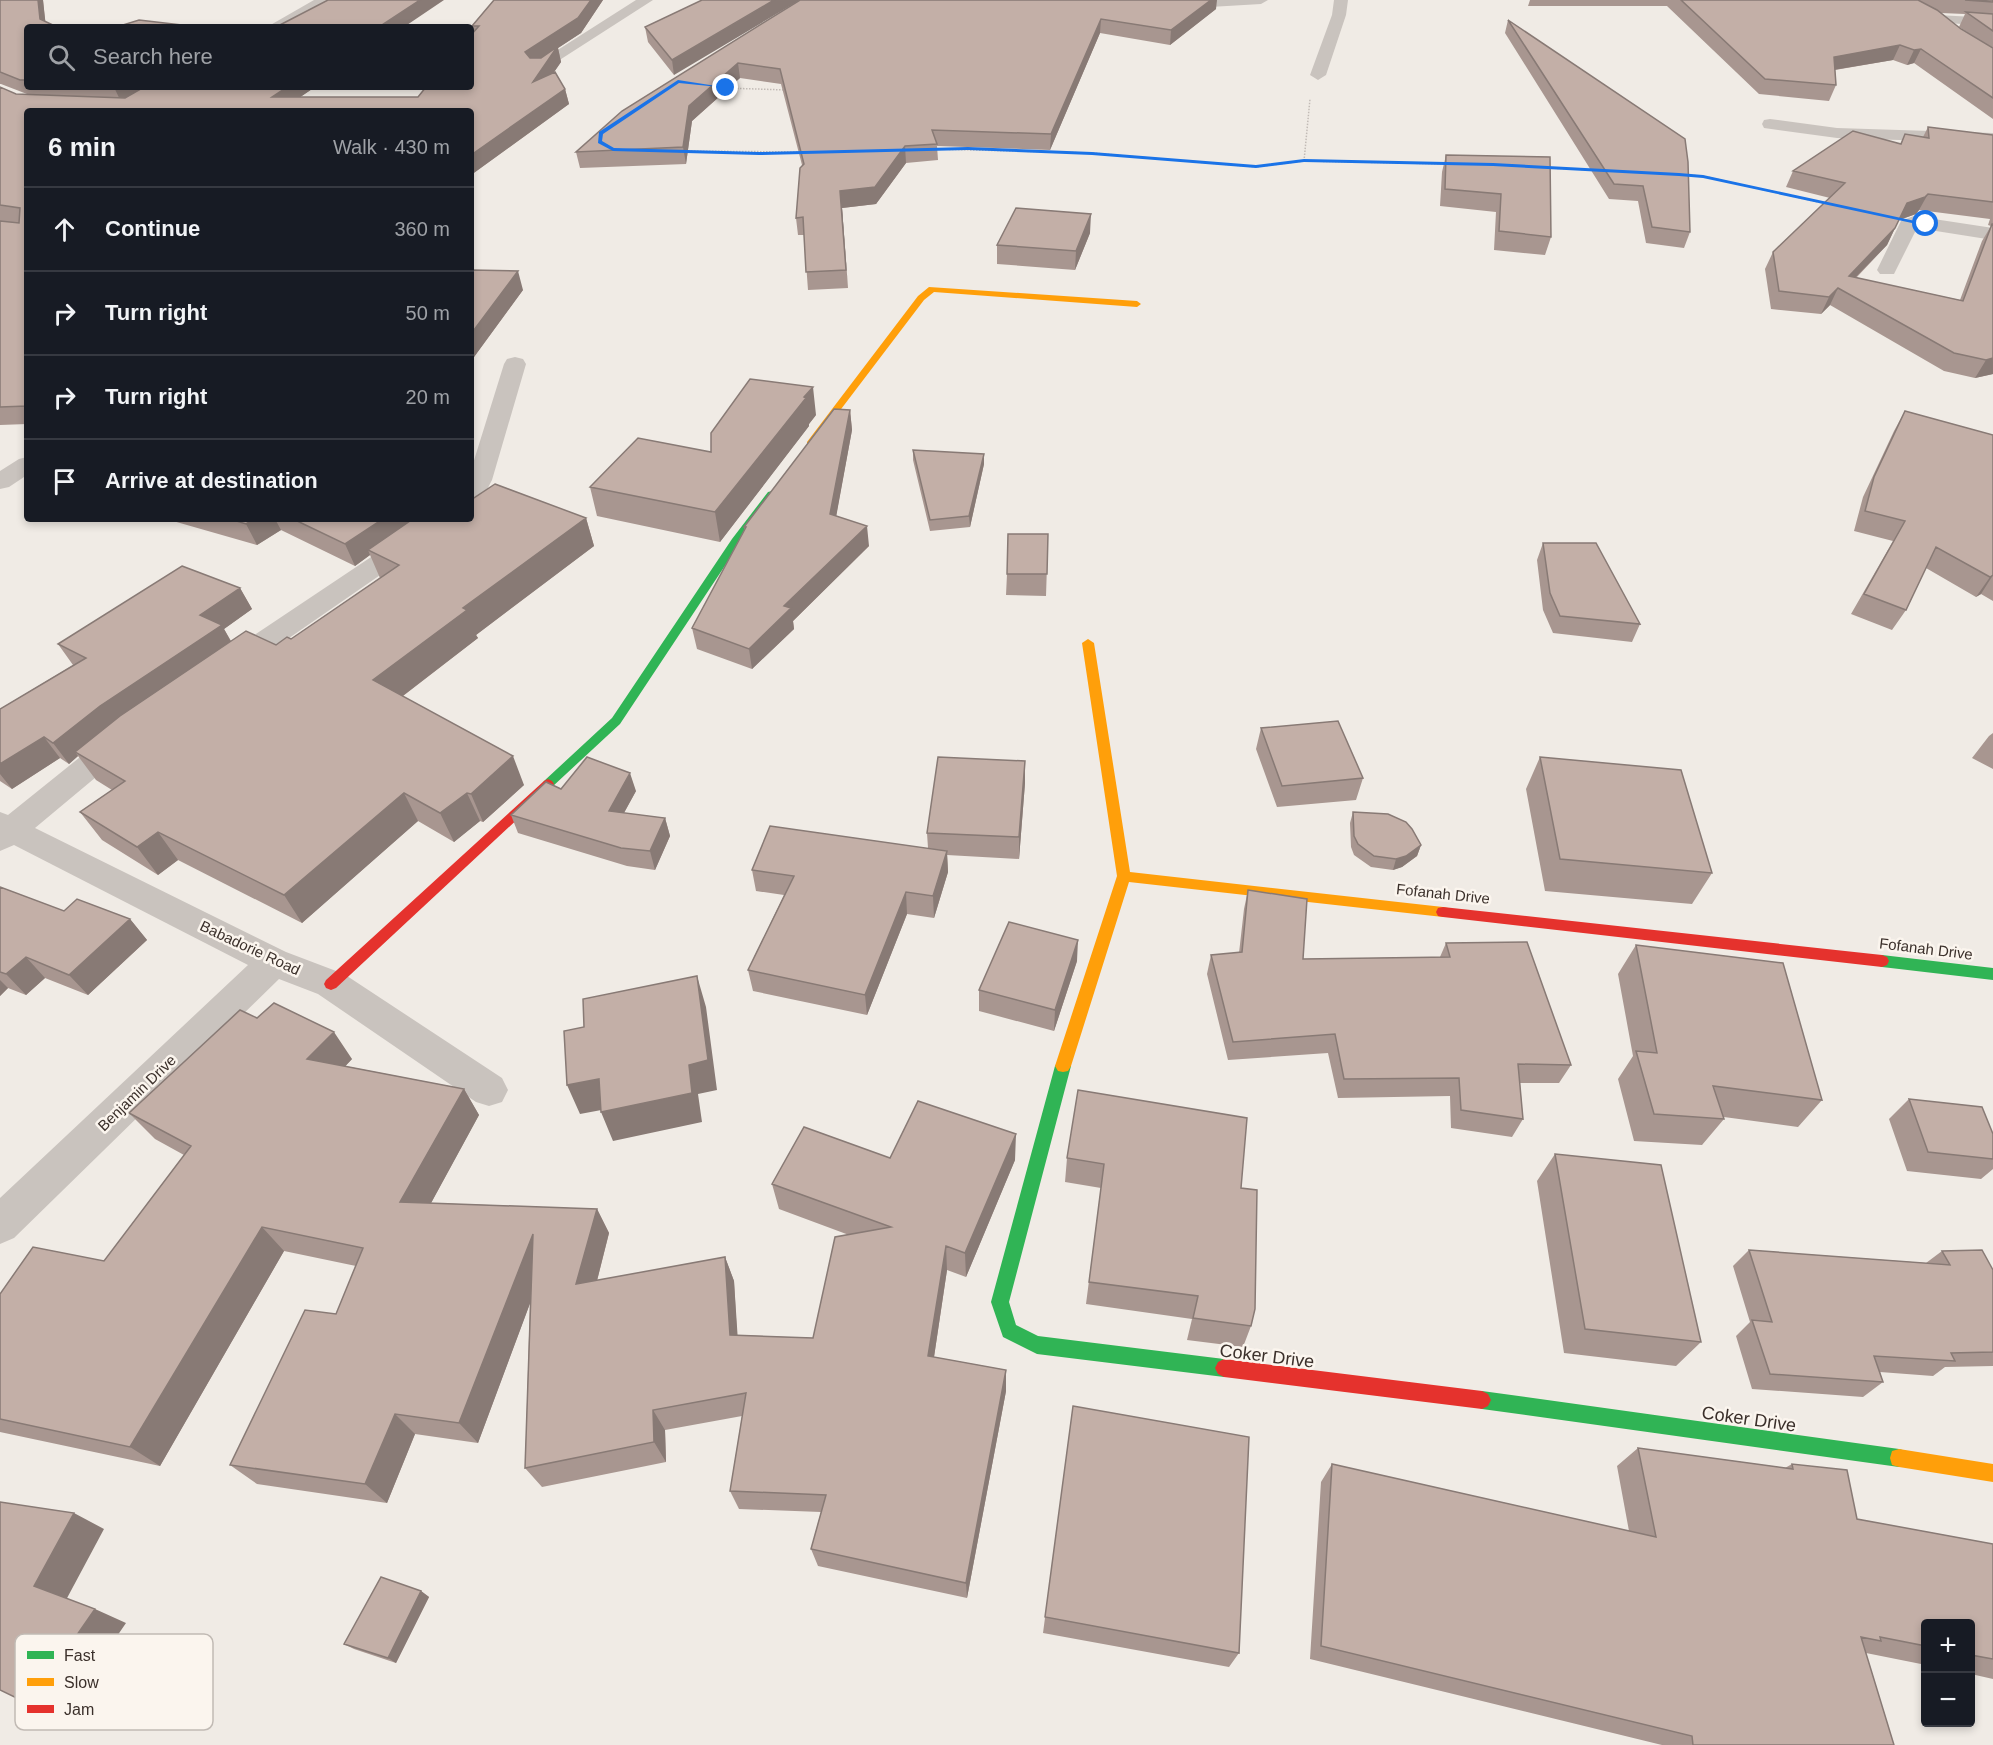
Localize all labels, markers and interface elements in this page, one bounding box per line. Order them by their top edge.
search box [24,24,474,90]
icon: search [45,41,78,74]
text: Search here [93,44,213,69]
route end [712,74,738,100]
text: 6 min [48,132,116,162]
text: Walk · 430 m [333,136,450,158]
route start [1912,210,1938,236]
icon: ahead [48,213,81,246]
text: Continue [105,216,200,241]
text: 360 m [394,218,450,240]
icon: right [48,297,81,330]
text: Turn right [105,300,207,325]
text: 50 m [406,302,450,324]
icon: right [48,381,81,414]
text: Turn right [105,384,207,409]
text: 20 m [406,386,450,408]
icon: arrive [48,465,81,498]
text: Arrive at destination [105,468,318,493]
street label: Fofanah Drive [1395,880,1491,907]
street label: Babadorie Road [197,917,303,978]
street label: Fofanah Drive [1878,934,1974,963]
street label: Benjamin Drive [94,1051,179,1134]
street label: Coker Drive [1219,1340,1315,1372]
street label: Coker Drive [1701,1402,1797,1436]
map controls [1921,1619,1975,1727]
button: + [1921,1619,1975,1673]
legend [15,1634,213,1730]
text: Fast [64,1647,96,1664]
button: − [1921,1673,1975,1727]
text: Slow [64,1674,99,1691]
text: Jam [64,1701,94,1718]

